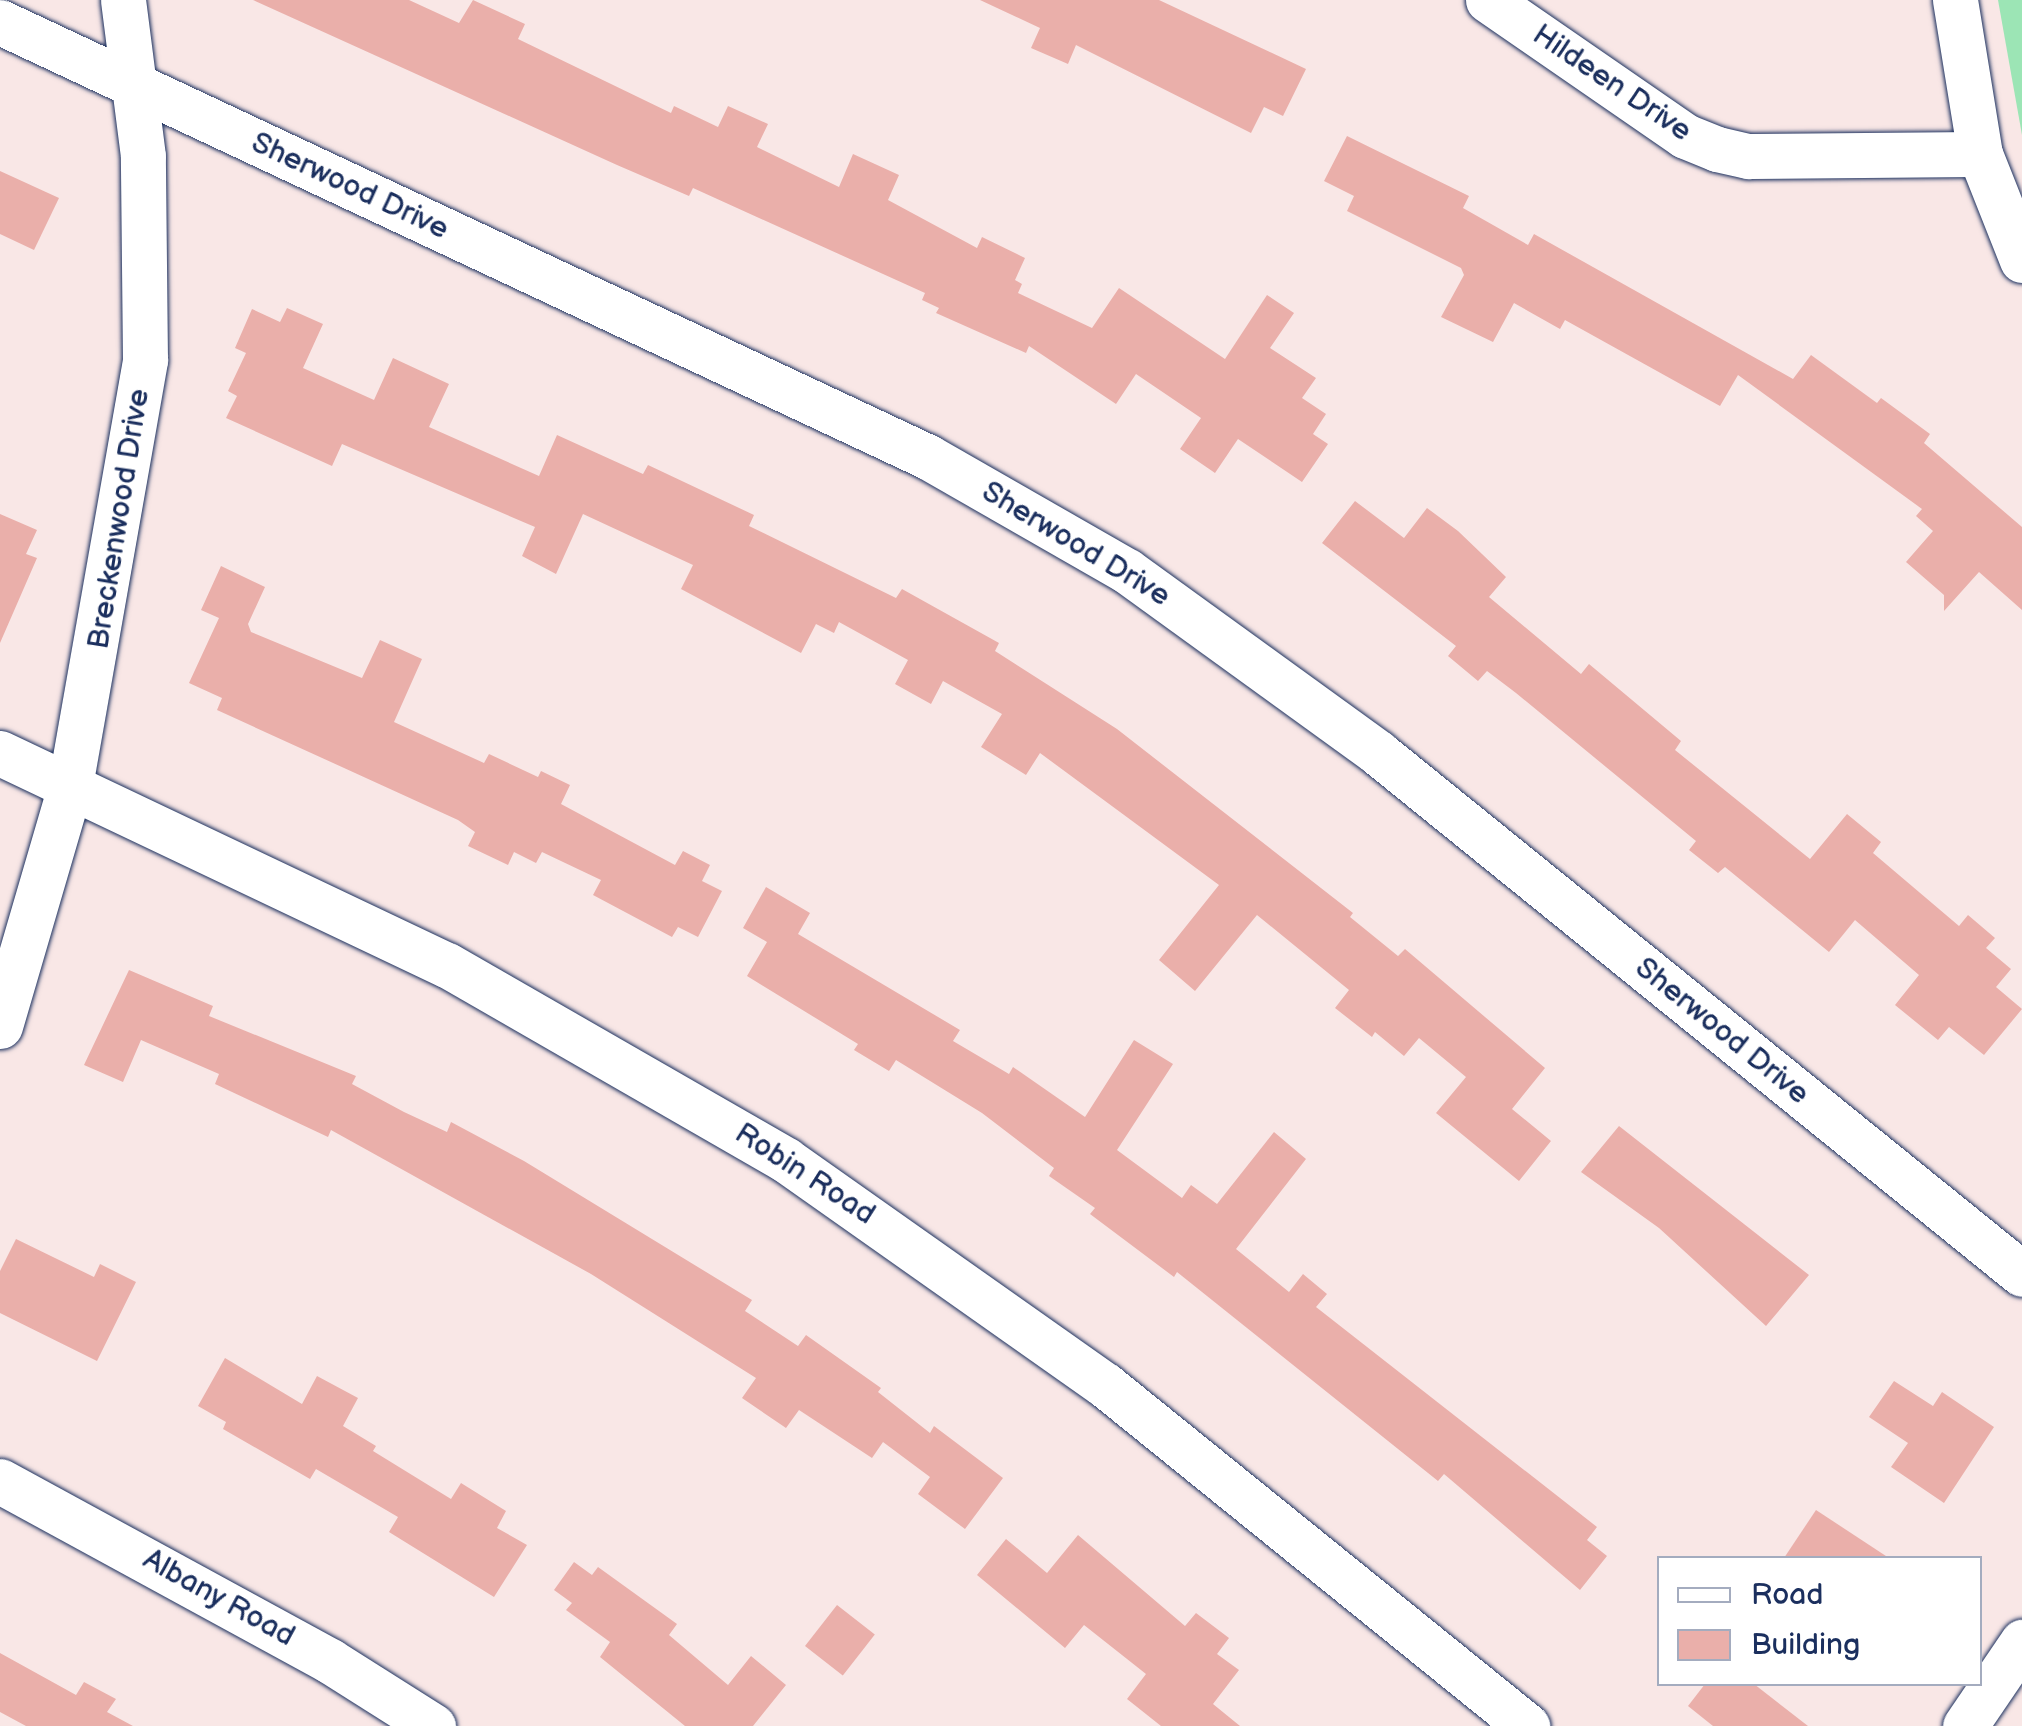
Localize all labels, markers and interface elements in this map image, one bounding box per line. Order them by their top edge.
street label: Hildeen Drive [1526,17,1698,149]
street label: Sherwood Drive [246,125,454,247]
street label: Breckenwood Drive [81,386,157,652]
street label: Sherwood Drive [975,474,1177,614]
street label: Sherwood Drive [1628,950,1816,1112]
street label: Robin Road [728,1115,882,1233]
street label: Albany Road [136,1541,302,1655]
legend [1657,1556,1982,1686]
text: Road [1751,1577,1824,1613]
text: Building [1751,1627,1860,1663]

